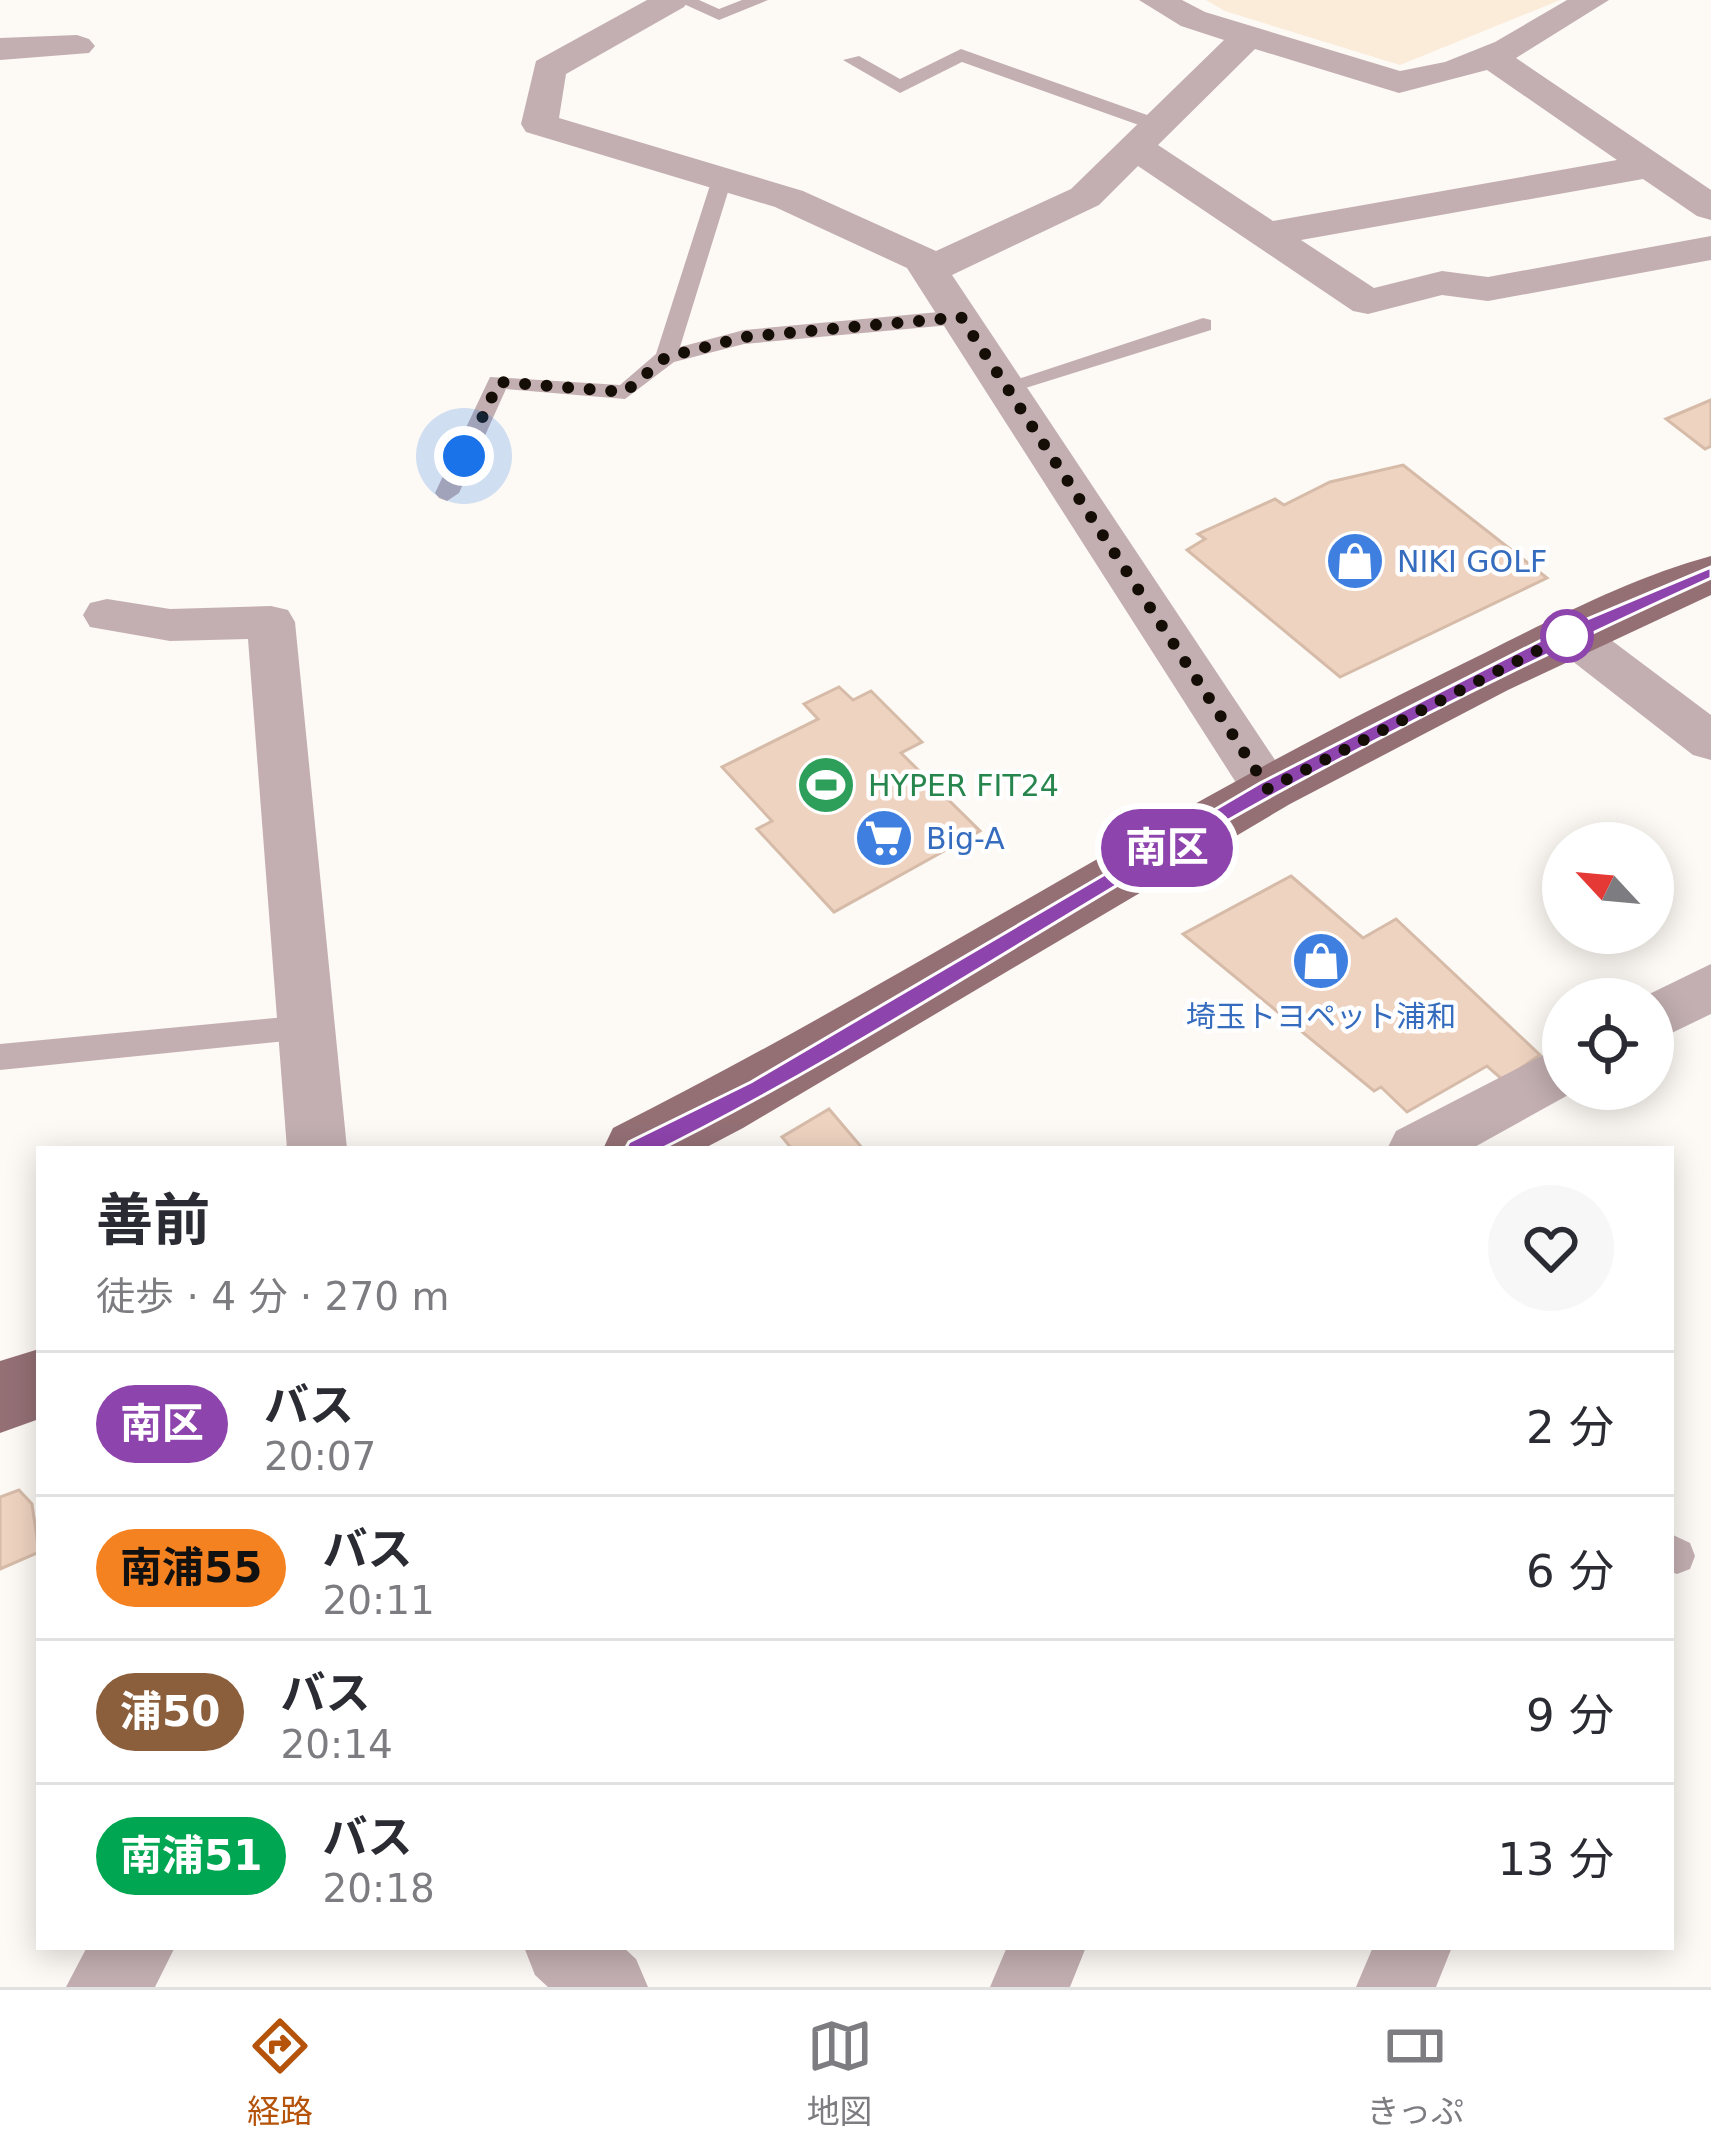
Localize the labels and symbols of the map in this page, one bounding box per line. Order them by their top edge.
your location [434,426,494,486]
shop icon: NIKI GOLF [1324,530,1386,592]
place label: NIKI GOLF [1397,544,1547,579]
unlabelled marker [1542,611,1592,661]
sports icon: HYPER FIT24 [795,754,857,816]
place label: HYPER FIT24 [868,768,1059,803]
supermarket icon: Big-A [853,807,915,869]
line badge: 南区 [1113,809,1221,887]
place label: Big-A [926,821,1005,856]
north arrow [1542,822,1674,954]
shop icon: 埼玉トヨペット浦和 [1290,930,1352,992]
place label: 埼玉トヨペット浦和 [1186,999,1456,1034]

